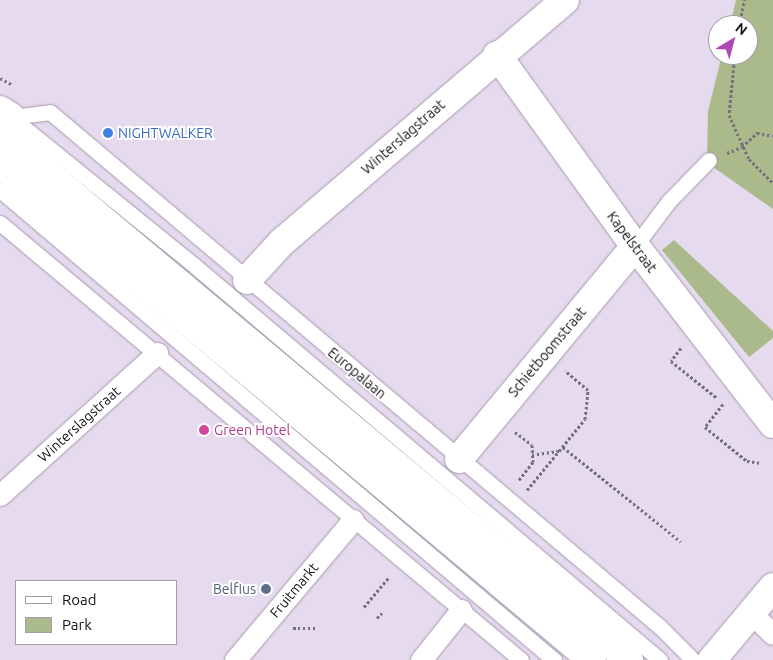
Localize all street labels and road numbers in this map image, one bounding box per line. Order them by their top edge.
street label: Winterslagstraat [358,96,448,178]
street label: Kapelstraat [604,208,660,276]
street label: Schietboomstraat [505,304,589,400]
street label: Europalaan [325,344,389,402]
street label: Winterslagstraat [34,383,124,465]
street label: Fruitmarkt [266,559,322,621]

